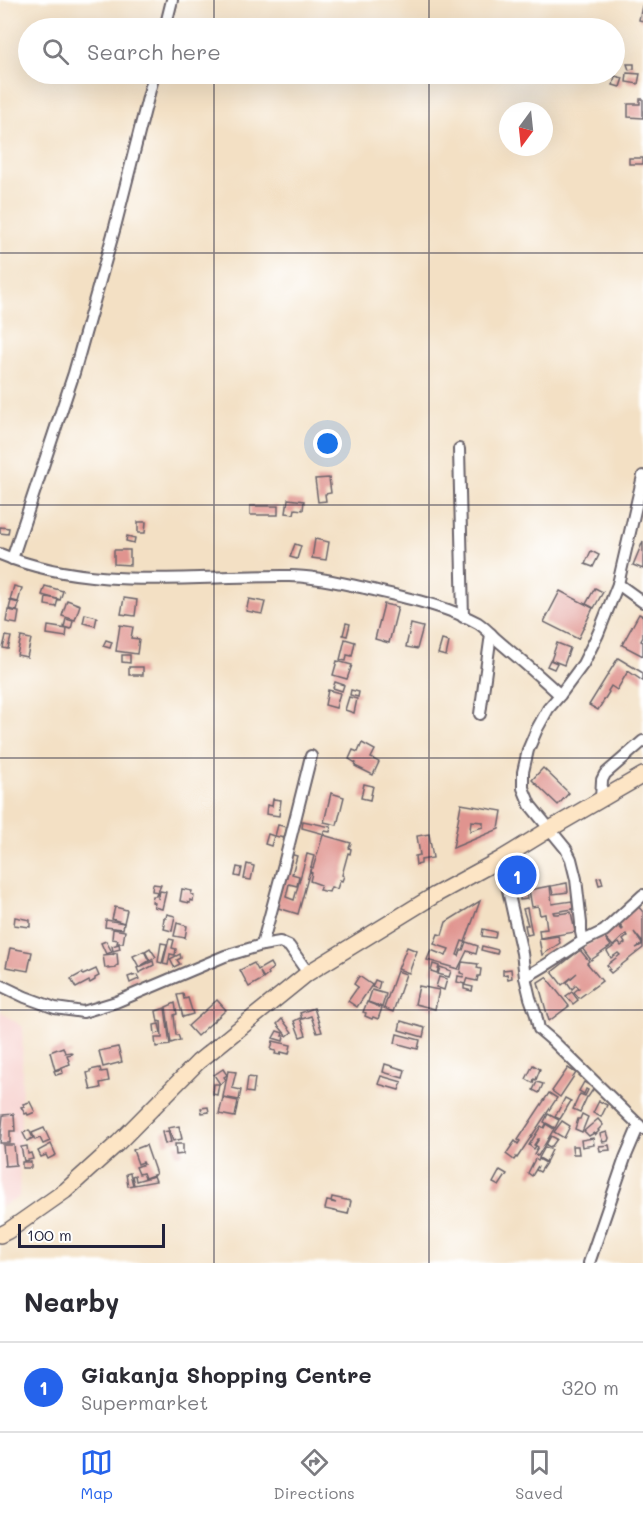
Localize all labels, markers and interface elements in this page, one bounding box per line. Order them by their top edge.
search box [18,18,625,84]
icon: search [39,35,72,68]
text: Search here [87,37,221,66]
north arrow [499,102,553,156]
your location [313,429,342,458]
pin: 1 [498,852,536,898]
scale bar [18,1221,165,1248]
text: 100 m [27,1224,72,1245]
text: Nearby [24,1285,119,1319]
text: Giakanja Shopping Centre [81,1360,372,1389]
text: 1 [39,1374,48,1400]
text: 320 m [561,1374,619,1400]
text: Supermarket [81,1389,208,1415]
tab: Map [80,1446,113,1503]
tab: Directions [274,1446,355,1503]
tab: Saved [515,1446,563,1503]

